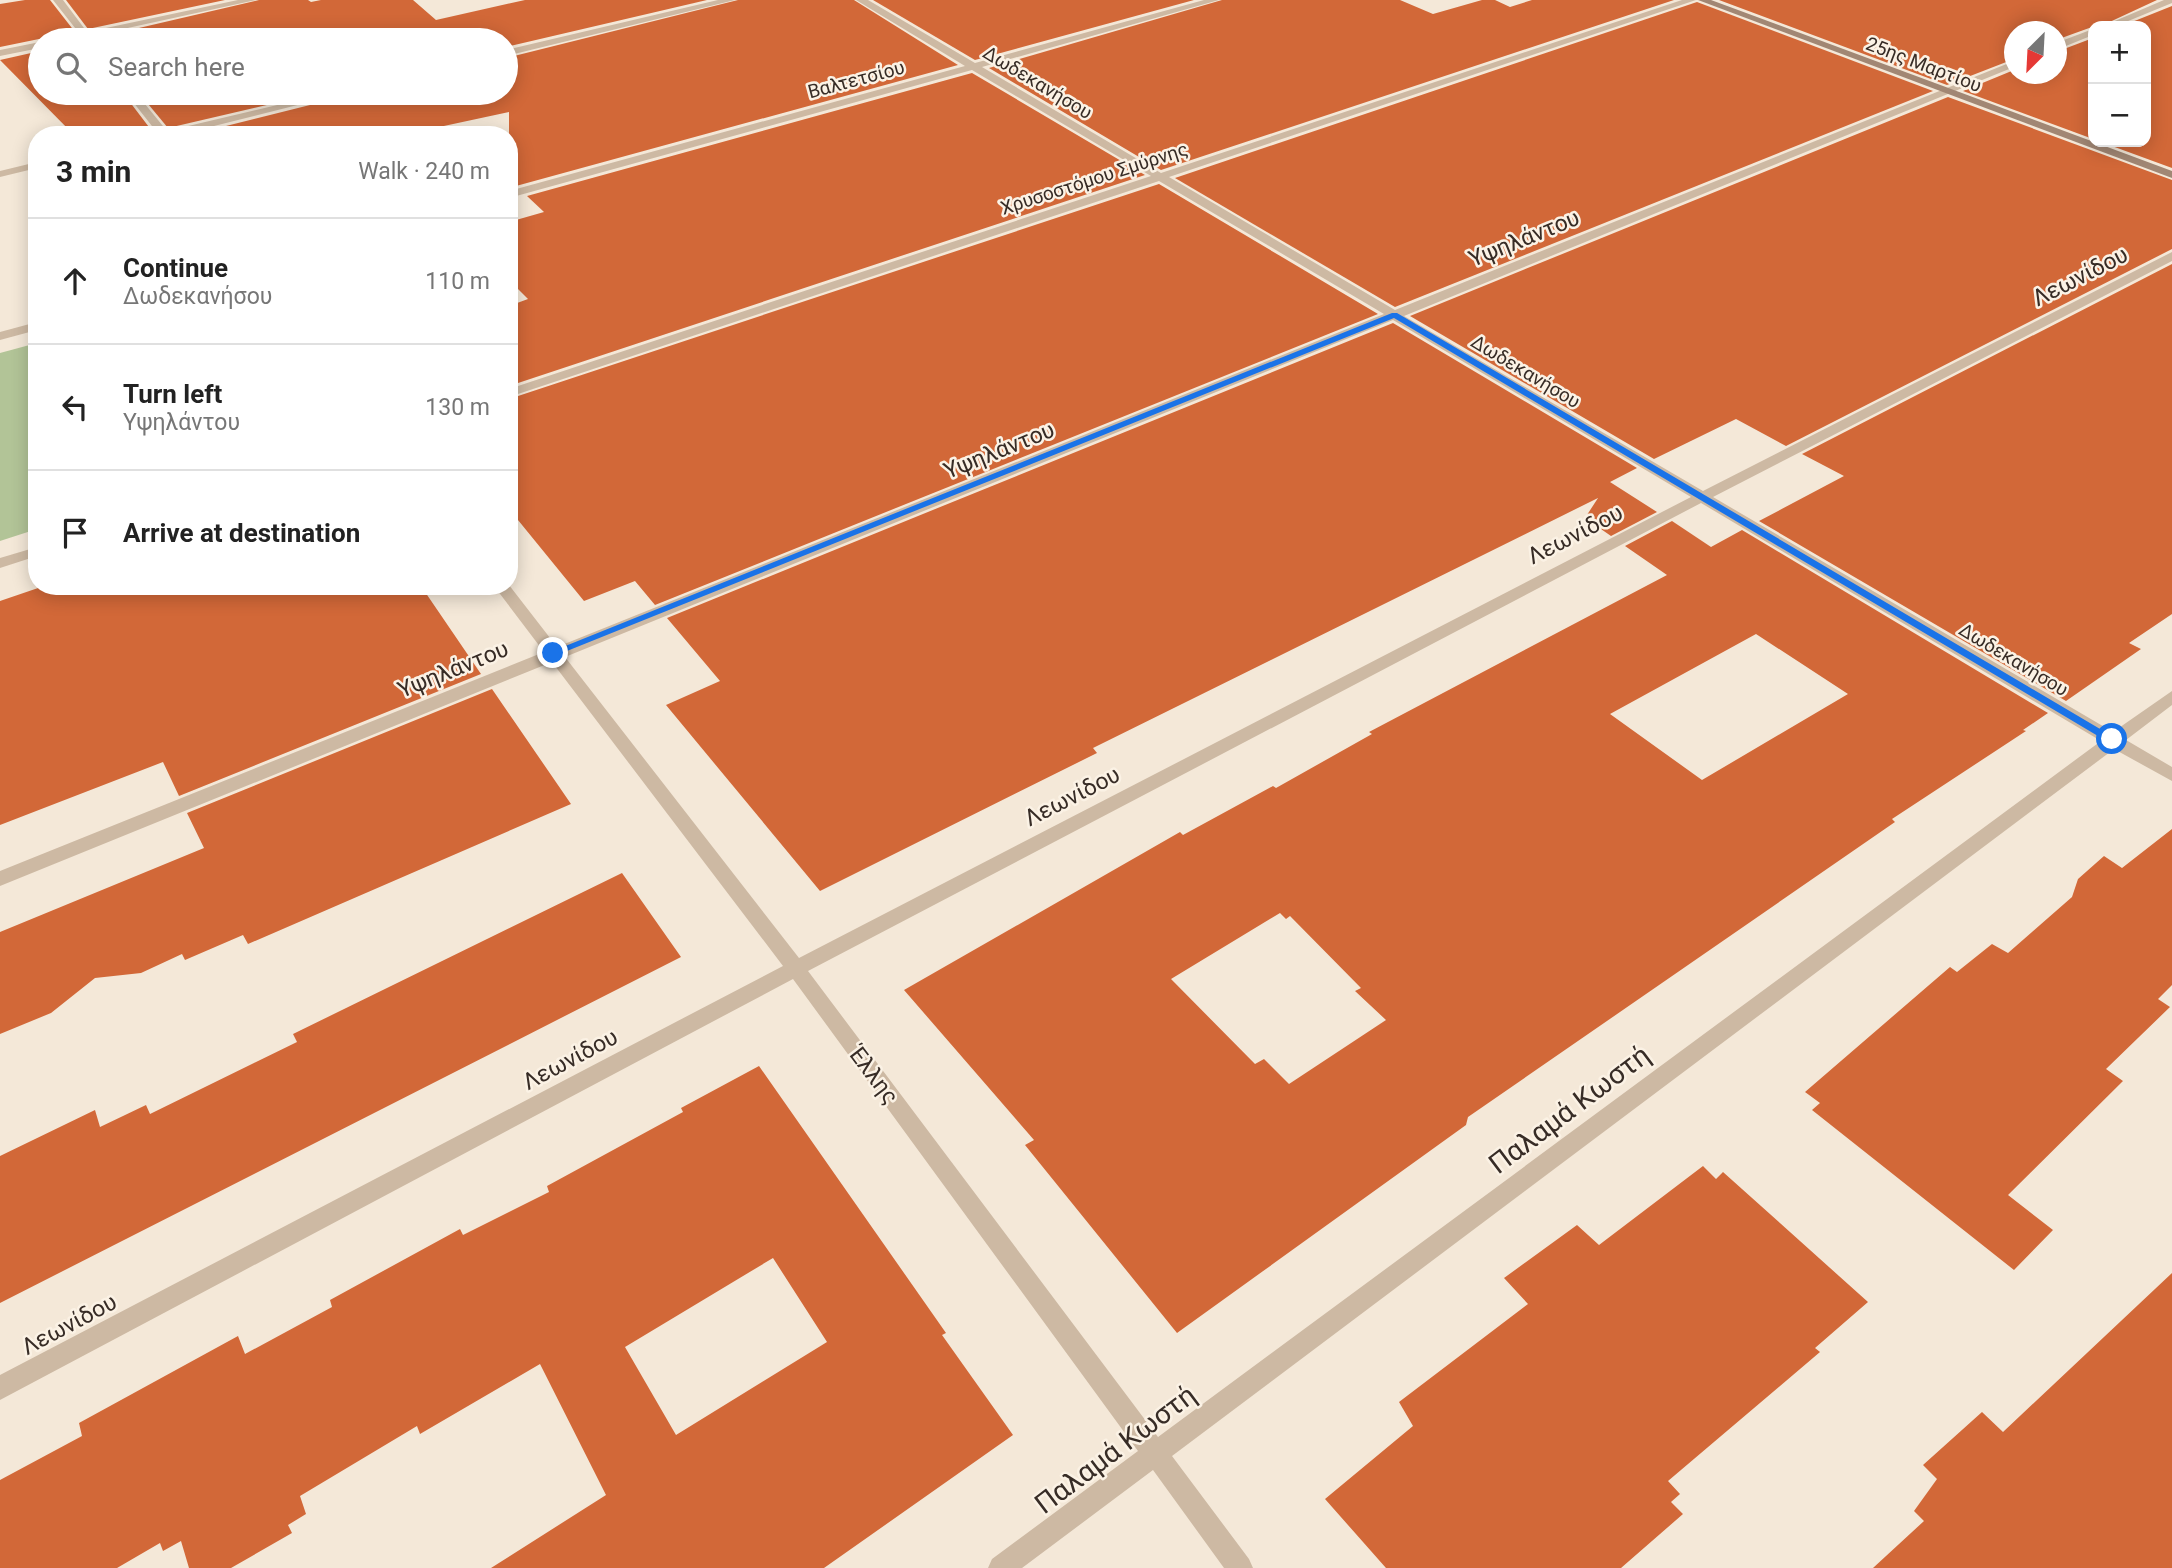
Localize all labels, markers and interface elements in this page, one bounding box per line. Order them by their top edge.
north arrow [2004,21,2067,84]
map controls [2088,21,2151,147]
button: + [2088,21,2151,84]
search box [28,28,518,105]
street label: 25ης Μαρτίου [1863,32,1985,97]
street label: Δωδεκανήσου [979,41,1097,124]
icon: search [52,48,90,86]
text: Search here [108,52,245,82]
street label: Βαλτετσίου [805,56,907,103]
button: − [2088,84,2151,147]
street label: Χρυσοστόμου Σμύρνης [998,137,1191,220]
text: 3 min [56,154,131,189]
text: Walk · 240 m [358,158,490,185]
street label: Υψηλάντου [1465,204,1583,273]
street label: Λεωνίδου [2028,241,2133,312]
text: Continue [123,253,228,283]
icon: ahead [56,262,94,300]
text: 110 m [425,268,490,295]
text: Δωδεκανήσου [123,283,272,310]
street label: Δωδεκανήσου [1467,330,1585,413]
text: Turn left [123,379,222,409]
icon: left [56,388,94,426]
text: 130 m [425,394,490,421]
text: Υψηλάντου [123,409,240,436]
street label: Υψηλάντου [940,416,1058,485]
street label: Λεωνίδου [1523,499,1628,570]
icon: arrive [56,514,94,552]
text: Arrive at destination [123,518,360,548]
street label: Δωδεκανήσου [1955,618,2073,701]
street label: Υψηλάντου [394,635,512,704]
route end [537,637,568,668]
route start [2096,723,2127,754]
street label: Λεωνίδου [1020,761,1125,832]
street label: Λεωνίδου [518,1023,622,1096]
street label: Παλαμά Κωστή [1482,1038,1656,1181]
street label: Έλλης [842,1040,904,1109]
street label: Λεωνίδου [17,1288,121,1361]
street label: Παλαμά Κωστή [1028,1378,1202,1521]

